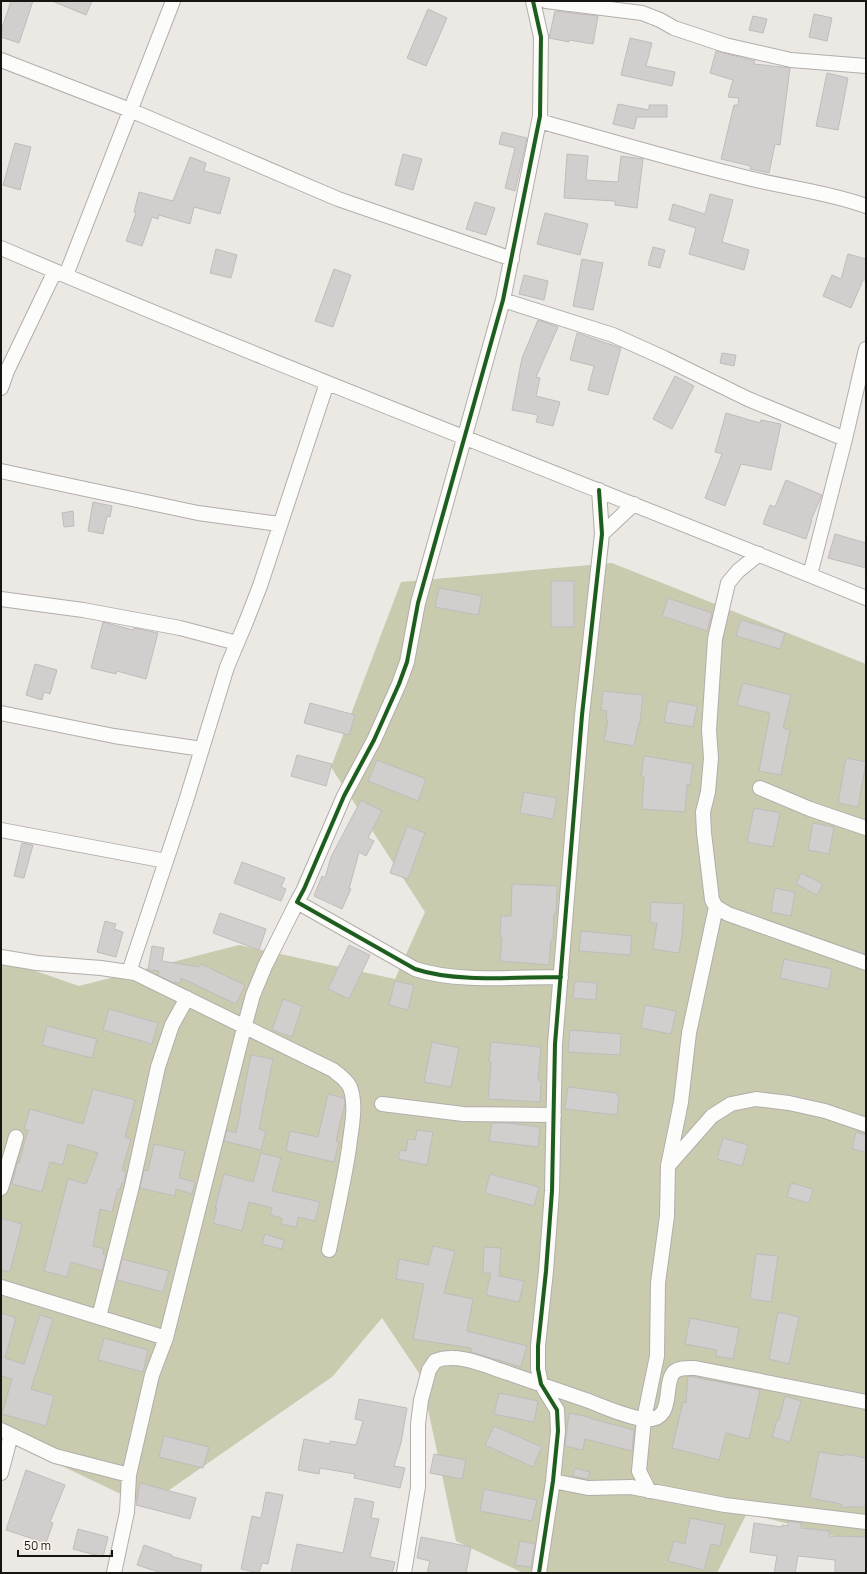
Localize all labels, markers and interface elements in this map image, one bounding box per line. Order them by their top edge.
scale bar [18,1532,112,1558]
text: 50 m [24,1537,51,1554]

